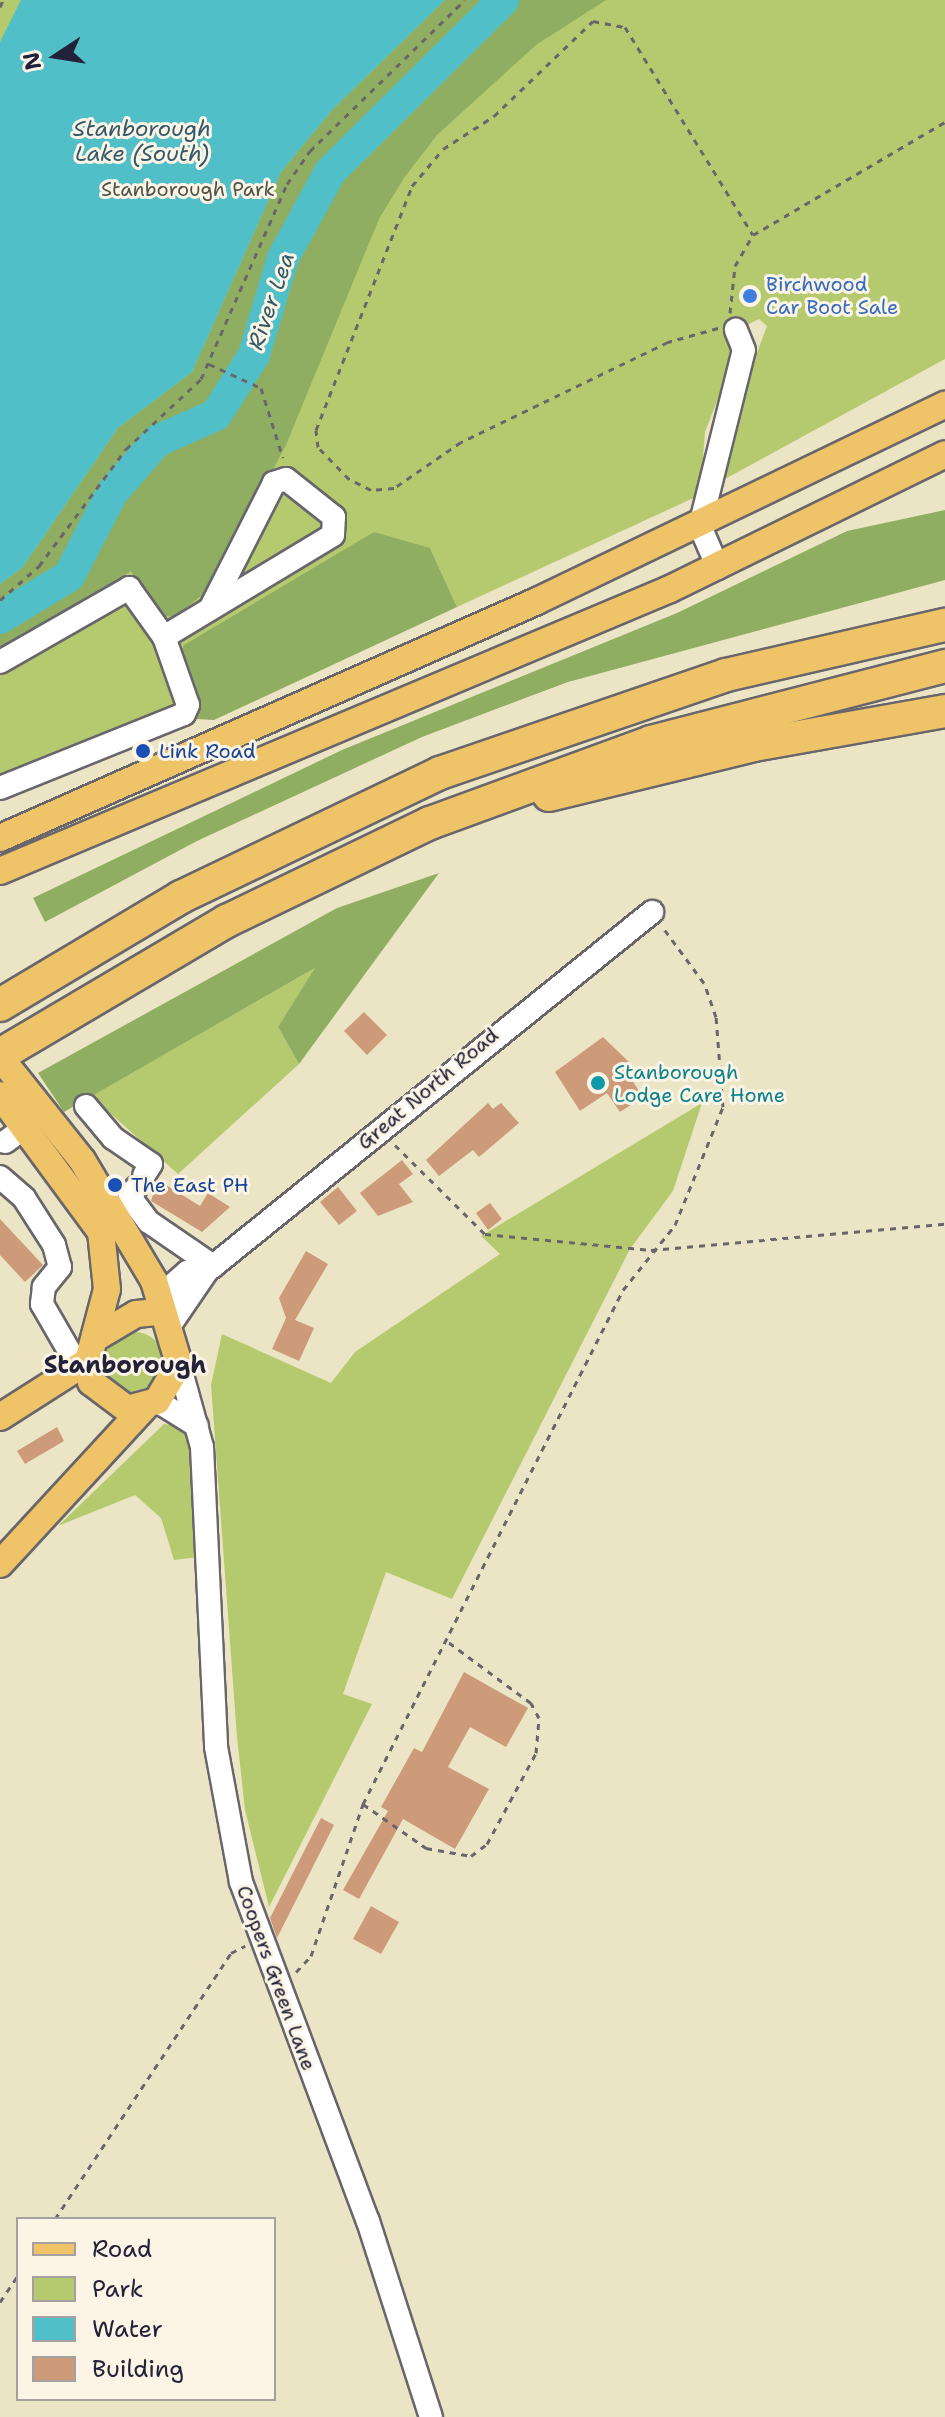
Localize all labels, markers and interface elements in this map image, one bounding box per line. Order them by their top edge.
north arrow [16,16,96,96]
text: N [16,50,48,73]
water label: Stanborough Lake (South) [73,115,211,166]
park label: Stanborough Park [101,177,275,201]
water label: River Lea [242,249,300,353]
place label: Birchwood Car Boot Sale [766,272,898,319]
marker: Birchwood Car Boot Sale [741,287,759,305]
place label: Link Road [159,739,256,763]
marker: Link Road [134,742,152,760]
street label: Great North Road [353,1023,503,1155]
place label: Stanborough Lodge Care Home [614,1060,785,1107]
marker: Stanborough Lodge Care Home [589,1074,607,1092]
place label: The East PH [131,1173,249,1197]
marker: The East PH [106,1176,124,1194]
district label: Stanborough [44,1352,206,1380]
street label: Coopers Green Lane [231,1882,321,2074]
legend [16,2217,276,2401]
text: Road [92,2233,152,2265]
text: Park [92,2273,144,2305]
text: Water [92,2313,163,2345]
text: Building [92,2353,184,2385]

